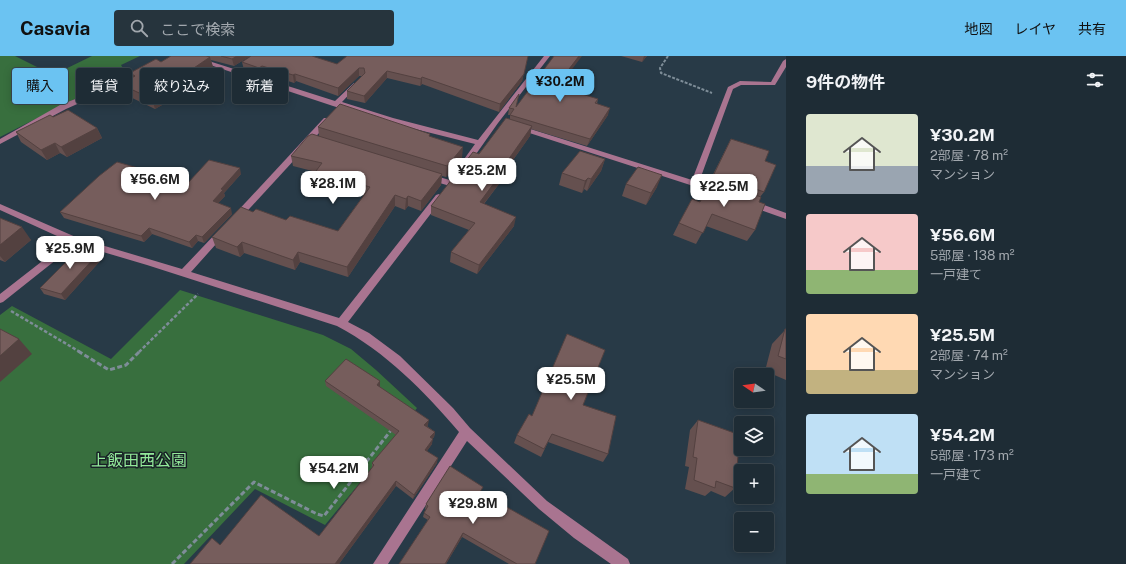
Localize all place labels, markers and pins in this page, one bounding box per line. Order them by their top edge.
pin: ¥30.2M [527,69,593,103]
pin: ¥25.2M [449,158,515,192]
pin: ¥56.6M [122,167,188,201]
pin: ¥28.1M [300,171,366,205]
pin: ¥22.5M [691,174,757,208]
pin: ¥25.9M [37,236,103,270]
pin: ¥25.5M [538,367,604,401]
pin: ¥54.2M [301,456,367,490]
pin: ¥29.8M [440,491,506,525]

